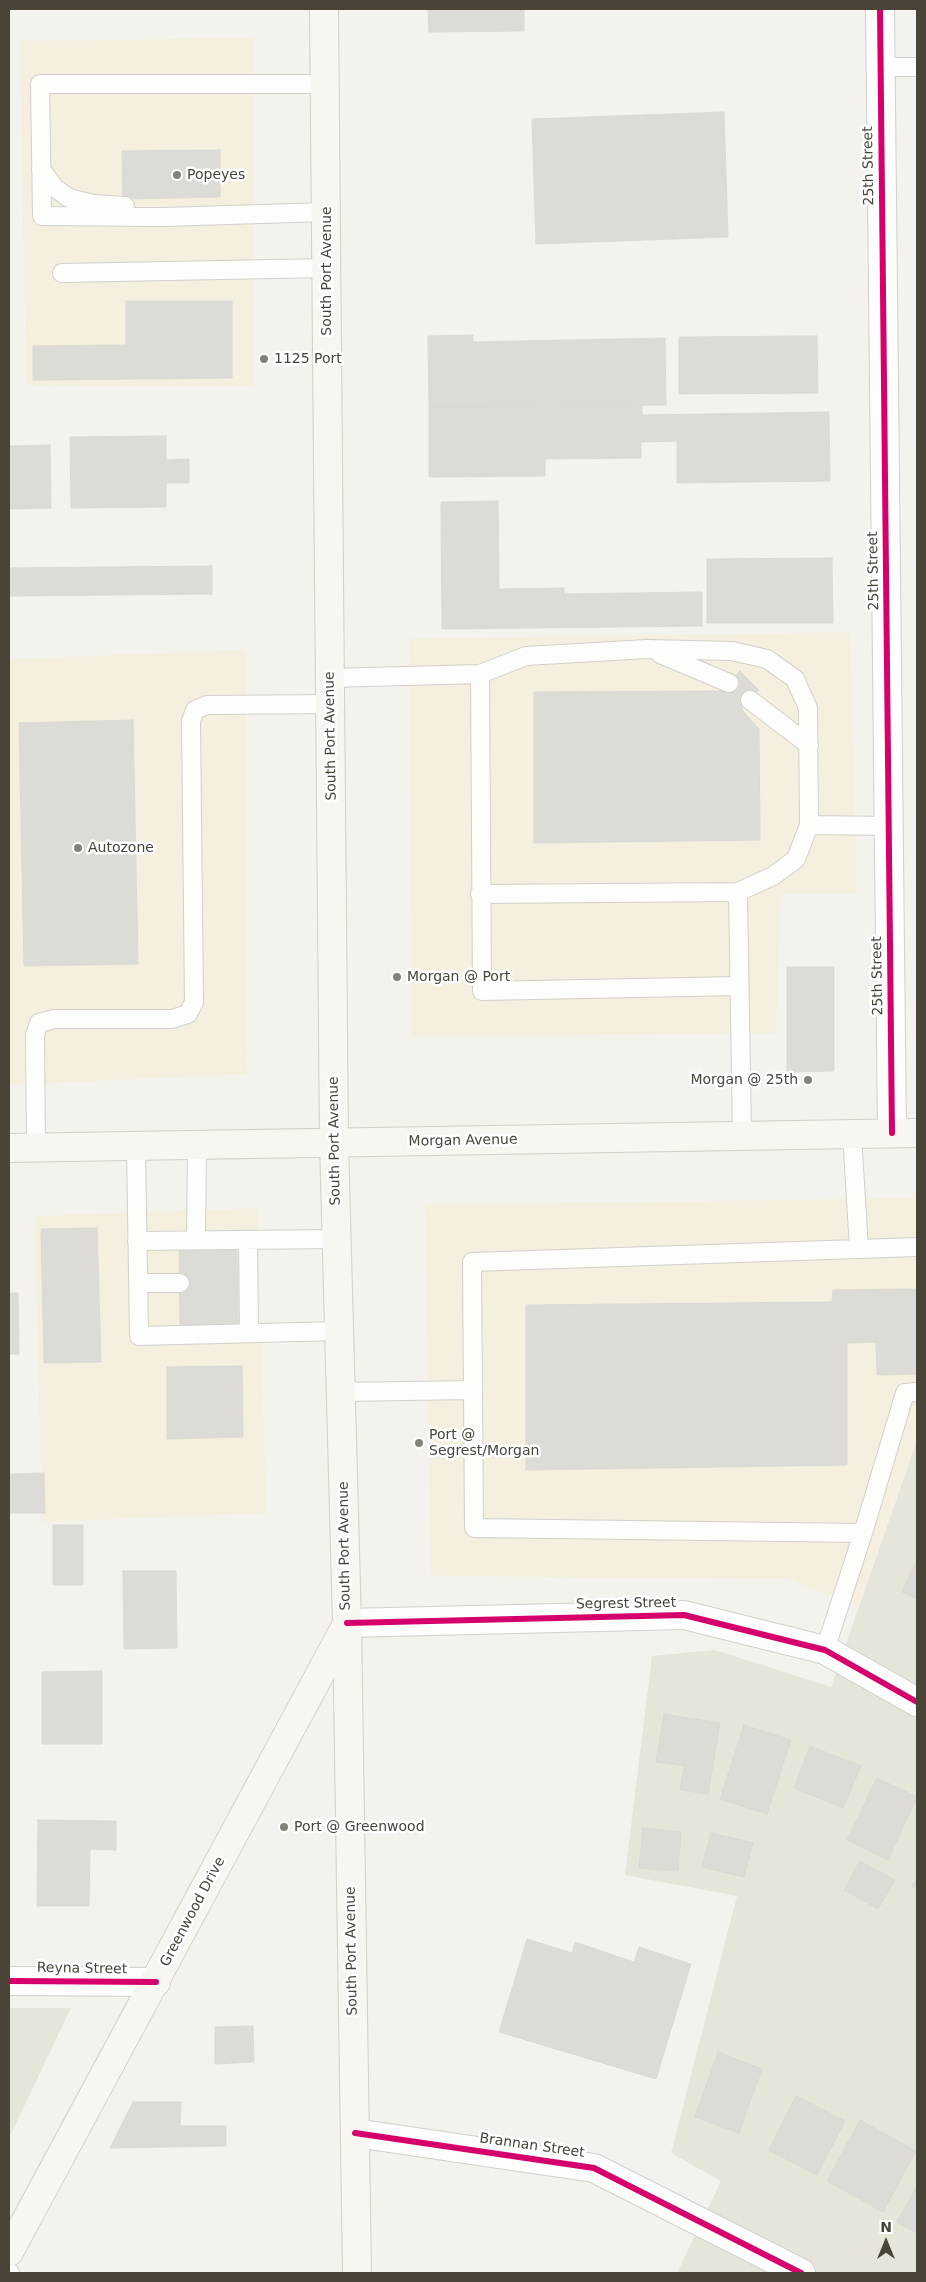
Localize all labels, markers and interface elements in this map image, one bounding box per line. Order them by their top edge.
street label: 25th Street [860,126,878,206]
place label: Popeyes [187,167,245,183]
marker: Popeyes [171,169,183,181]
street label: South Port Avenue [319,206,335,336]
place label: 1125 Port [274,351,342,367]
marker: 1125 Port [258,353,270,365]
street label: 25th Street [865,531,883,611]
street label: South Port Avenue [321,671,341,801]
place label: Autozone [88,840,154,856]
marker: Autozone [72,842,84,854]
street label: 25th Street [869,936,887,1016]
place label: Morgan @ Port [407,969,510,985]
marker: Morgan @ Port [391,971,403,983]
place label: Morgan @ 25th [690,1072,798,1088]
marker: Morgan @ 25th [802,1074,814,1086]
street label: South Port Avenue [325,1076,345,1206]
street label: Morgan Avenue [408,1132,518,1150]
place label: Port @ Segrest/Morgan [429,1427,539,1460]
marker: Port @ Segrest/Morgan [413,1437,425,1449]
street label: South Port Avenue [335,1481,355,1611]
street label: Segrest Street [576,1595,676,1613]
place label: Port @ Greenwood [294,1819,425,1835]
marker: Port @ Greenwood [278,1821,290,1833]
street label: Greenwood Drive [157,1854,229,1970]
street label: South Port Avenue [342,1886,362,2016]
street label: Reyna Street [37,1960,127,1978]
street label: Brannan Street [478,2130,586,2162]
north arrow [861,2217,911,2267]
text: N [880,2219,892,2235]

